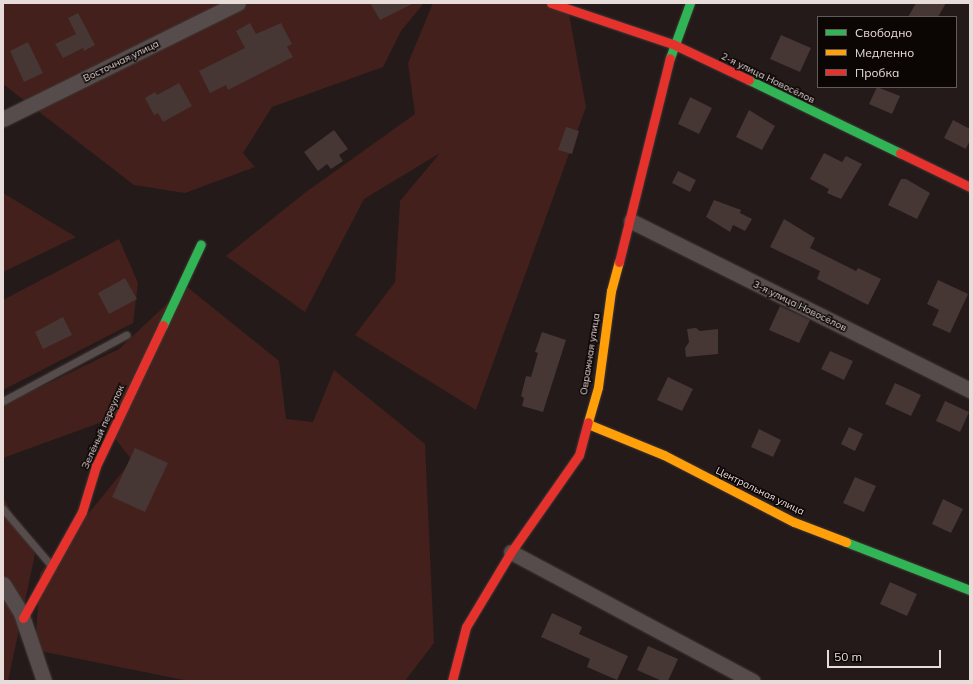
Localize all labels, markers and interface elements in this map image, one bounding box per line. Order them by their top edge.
legend [817,16,957,88]
text: Свободно [855,25,912,40]
street label: Восточная улица [81,37,161,85]
text: Медленно [855,45,914,60]
street label: 2-я улица Новосёлов [719,50,817,106]
text: Пробка [855,65,899,80]
street label: 3-я улица Новосёлов [751,278,849,334]
street label: Овражная улица [578,312,602,396]
street label: Зелёный переулок [79,383,127,471]
street label: Центральная улица [714,464,806,518]
scale bar [829,642,943,668]
text: 50 m [834,649,862,664]

